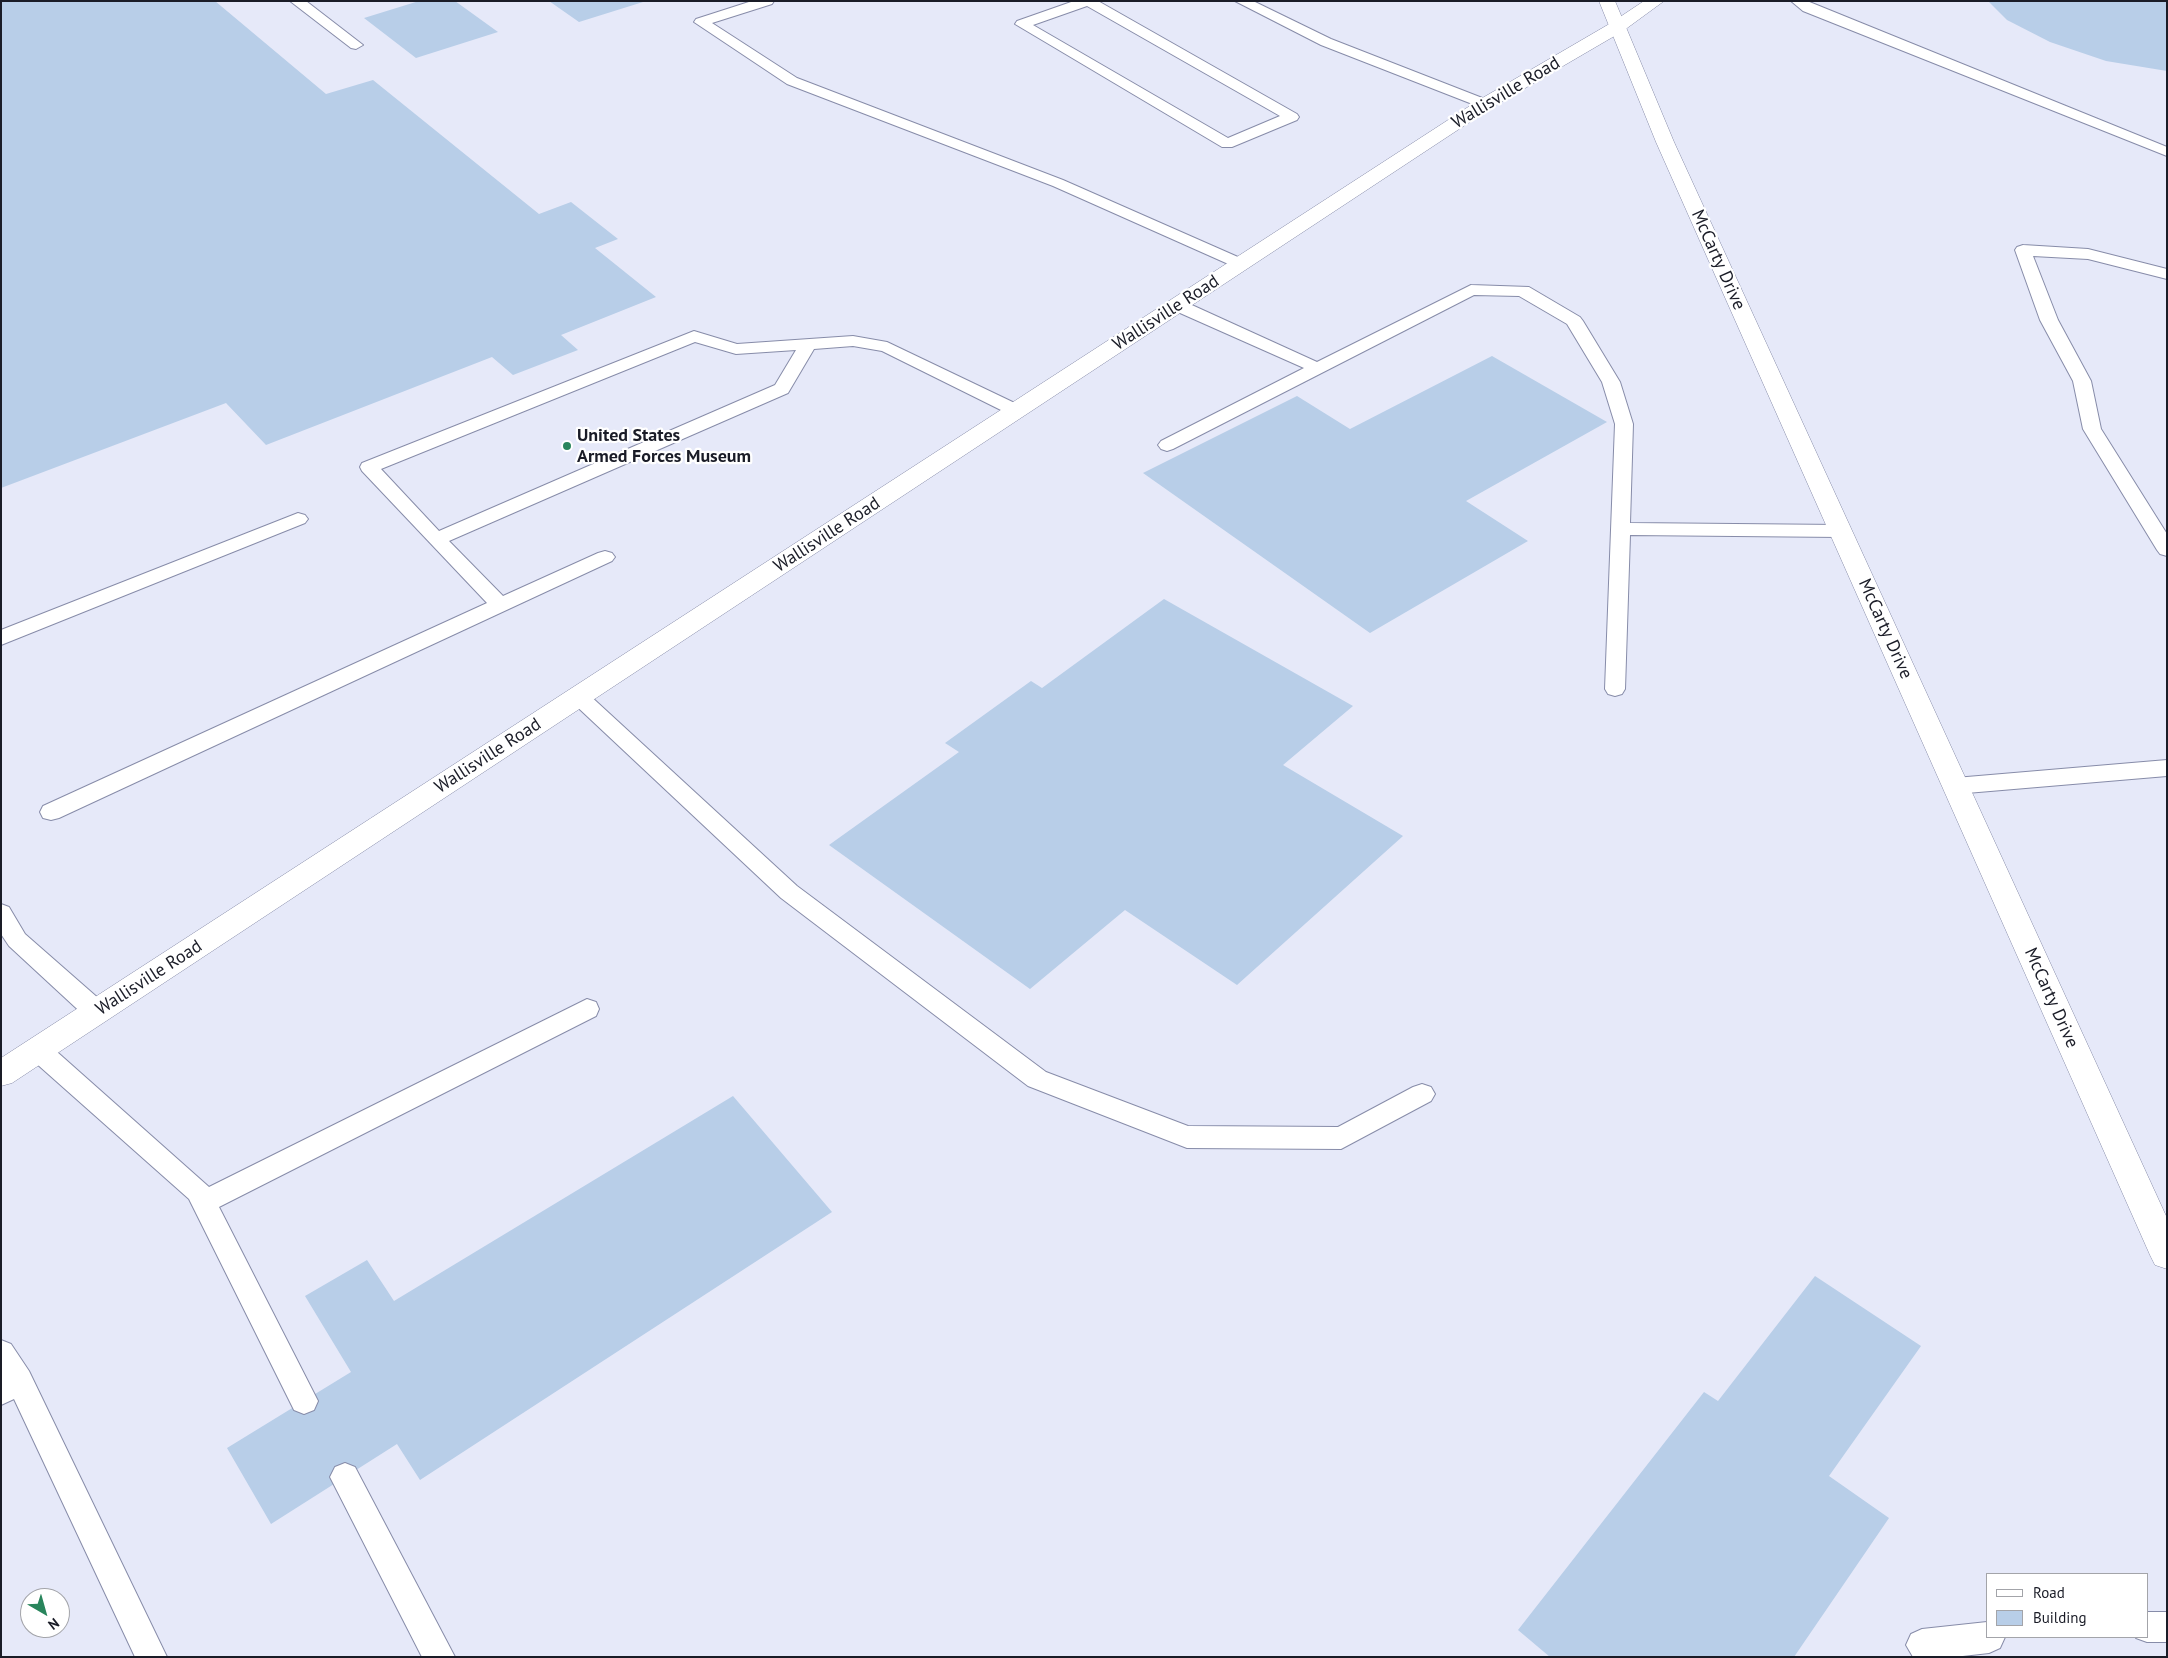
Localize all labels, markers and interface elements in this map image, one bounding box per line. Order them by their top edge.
street label: Wallisville Road [1448,52,1564,134]
street label: McCarty Drive [1686,206,1750,314]
street label: Wallisville Road [1109,271,1223,355]
place label: United States Armed Forces Museum [577,425,751,468]
marker: United States Armed Forces Museum [561,440,573,452]
street label: Wallisville Road [770,493,884,577]
street label: McCarty Drive [1853,575,1917,683]
street label: Wallisville Road [431,714,545,798]
street label: Wallisville Road [92,936,206,1020]
street label: McCarty Drive [2019,944,2083,1052]
legend [1986,1573,2148,1638]
text: Road [2033,1583,2065,1602]
north arrow [20,1588,70,1638]
text: Building [2033,1608,2087,1627]
text: N [44,1614,63,1634]

